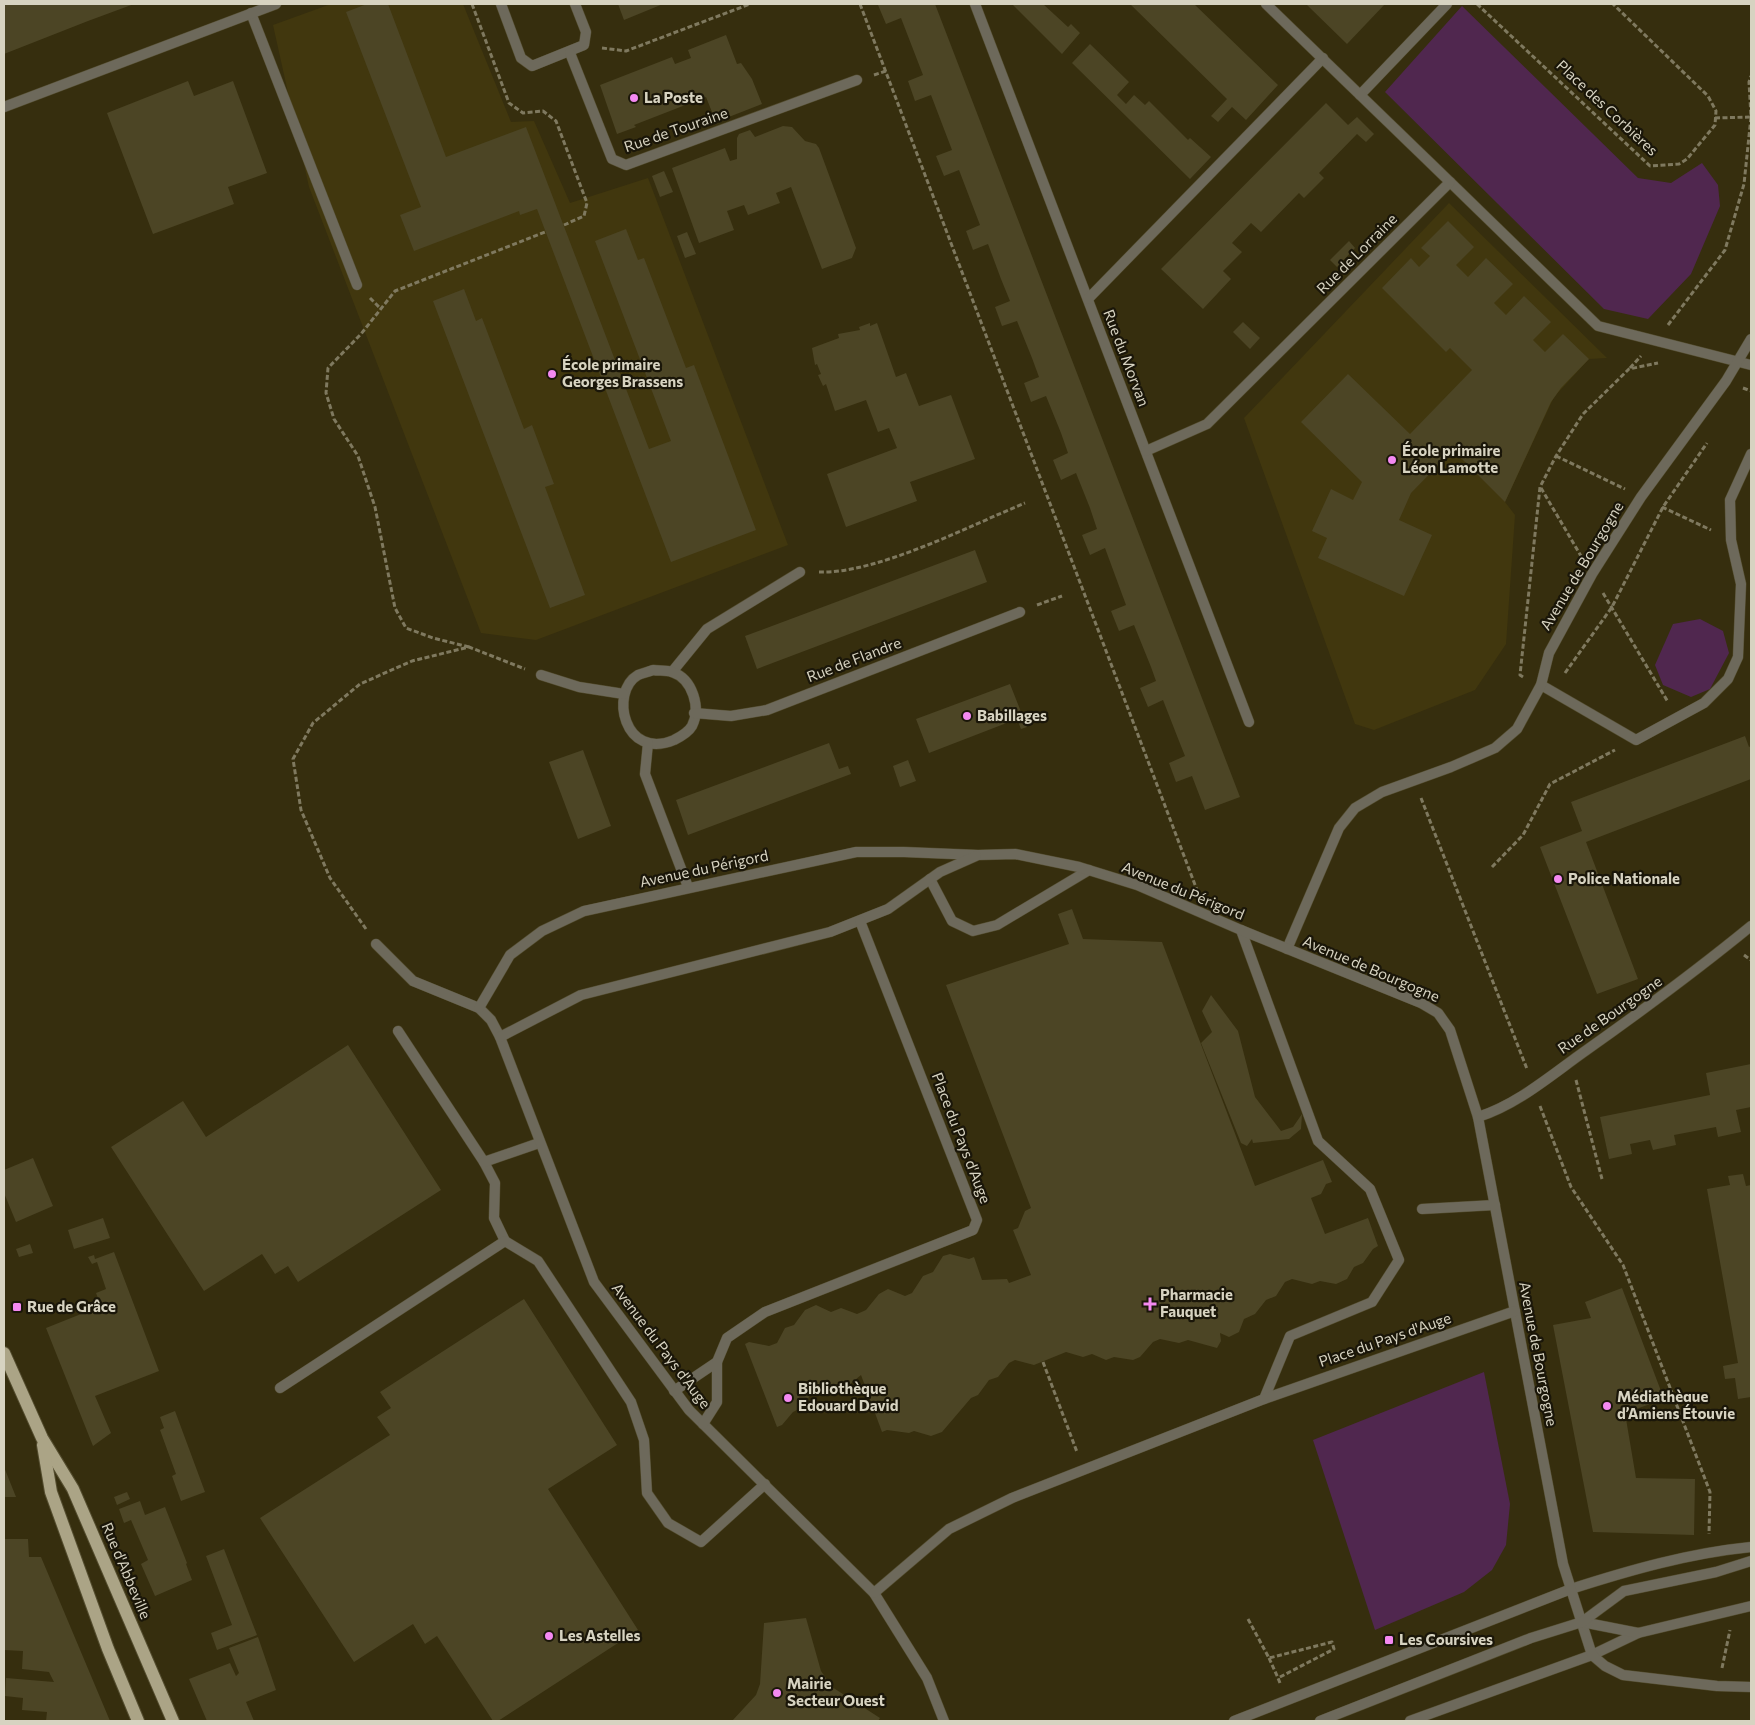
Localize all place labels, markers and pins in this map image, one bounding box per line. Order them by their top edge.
place label: La Poste [644,88,703,106]
marker: La Poste [628,92,640,104]
place label: École primaire Georges Brassens [562,355,683,390]
marker: École primaire Georges Brassens [546,368,558,380]
place label: École primaire Léon Lamotte [1402,441,1500,476]
marker: École primaire Léon Lamotte [1386,454,1398,466]
place label: Babillages [977,706,1047,724]
marker: Babillages [961,710,973,722]
place label: Police Nationale [1568,869,1680,887]
marker: Police Nationale [1552,873,1564,885]
place label: Pharmacie Fauquet [1160,1285,1233,1320]
place label: Rue de Grâce [27,1297,116,1315]
marker: Pharmacie Fauquet [1144,1298,1156,1310]
marker: Rue de Grâce [11,1301,23,1313]
place label: Bibliothèque Edouard David [798,1379,899,1414]
place label: Médiathèque d’Amiens Étouvie [1617,1387,1735,1422]
marker: Bibliothèque Edouard David [782,1392,794,1404]
marker: Médiathèque d’Amiens Étouvie [1601,1400,1613,1412]
place label: Les Astelles [559,1626,640,1644]
marker: Les Astelles [543,1630,555,1642]
place label: Les Coursives [1399,1630,1493,1648]
marker: Les Coursives [1383,1634,1395,1646]
place label: Mairie Secteur Ouest [787,1674,885,1709]
marker: Mairie Secteur Ouest [771,1687,783,1699]

